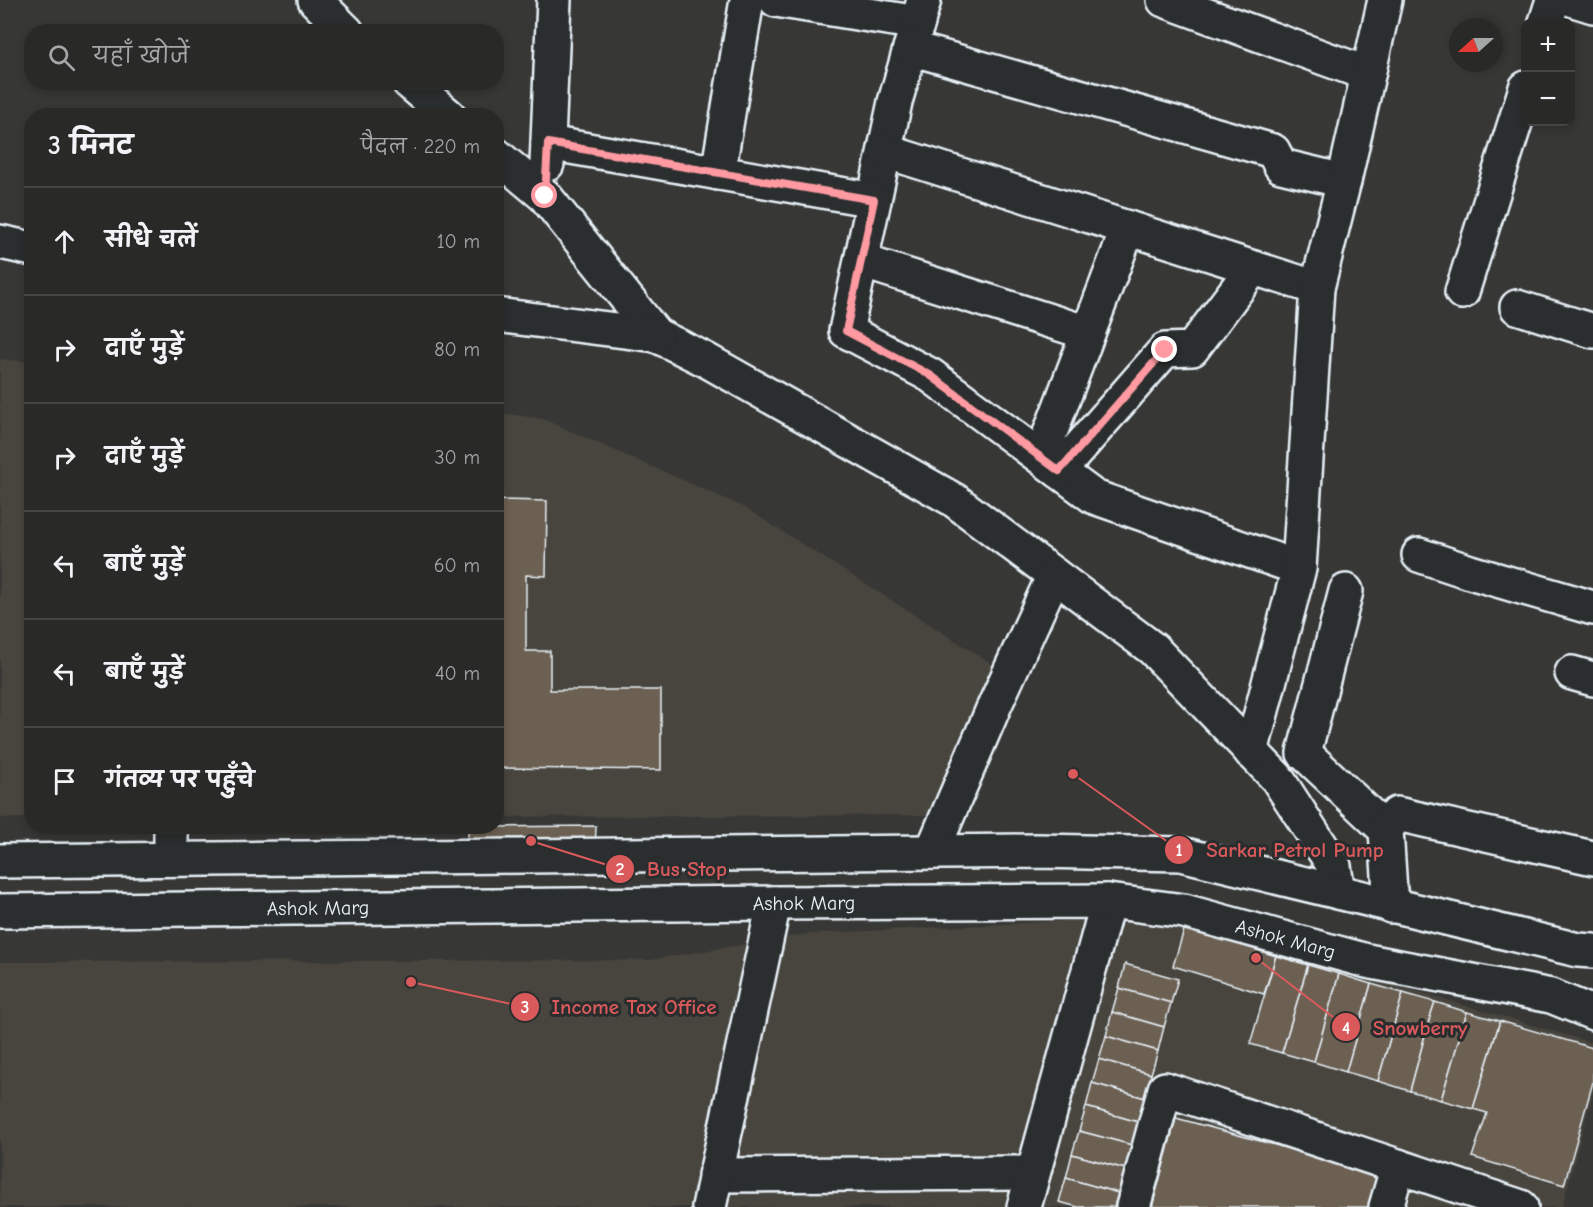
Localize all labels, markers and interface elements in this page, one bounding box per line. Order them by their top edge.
north arrow [1449,18,1503,72]
map controls [1521,18,1575,126]
button: + [1521,18,1575,72]
search box [24,24,504,90]
icon: search [45,41,78,74]
text: यहाँ खोजें [93,43,189,69]
button: − [1521,72,1575,126]
text: 3 मिनट [48,131,133,161]
text: पैदल · 220 m [361,135,480,158]
route start [531,182,557,208]
icon: ahead [48,225,81,258]
text: सीधे चलें [105,227,197,253]
text: 10 m [437,230,480,253]
icon: right [48,333,81,366]
text: दाएँ मुड़ें [105,335,184,361]
route end [1151,336,1177,362]
text: 80 m [434,338,480,361]
icon: right [48,441,81,474]
text: दाएँ मुड़ें [105,443,184,469]
text: 30 m [434,446,480,469]
icon: left [48,549,81,582]
text: बाएँ मुड़ें [105,551,184,577]
text: 60 m [434,554,480,577]
icon: left [48,657,81,690]
text: बाएँ मुड़ें [105,659,184,685]
text: 40 m [435,662,480,685]
icon: arrive [48,765,81,798]
text: गंतव्य पर पहुँचे [105,767,254,793]
callout: Sarkar Petrol Pump [1164,830,1396,869]
text: Sarkar Petrol Pump [1206,838,1384,862]
text: 1 [1175,840,1183,861]
callout: Bus Stop [605,850,739,889]
text: Bus Stop [647,857,727,881]
text: 2 [616,859,625,880]
street label: Ashok Marg [752,891,855,915]
street label: Ashok Marg [267,896,369,920]
street label: Ashok Marg [1233,914,1338,963]
callout: Income Tax Office [510,987,729,1026]
text: Income Tax Office [551,995,717,1019]
text: 3 [521,997,529,1018]
callout: Snowberry [1331,1008,1480,1047]
text: Snowberry [1373,1016,1468,1040]
text: 4 [1342,1018,1350,1039]

